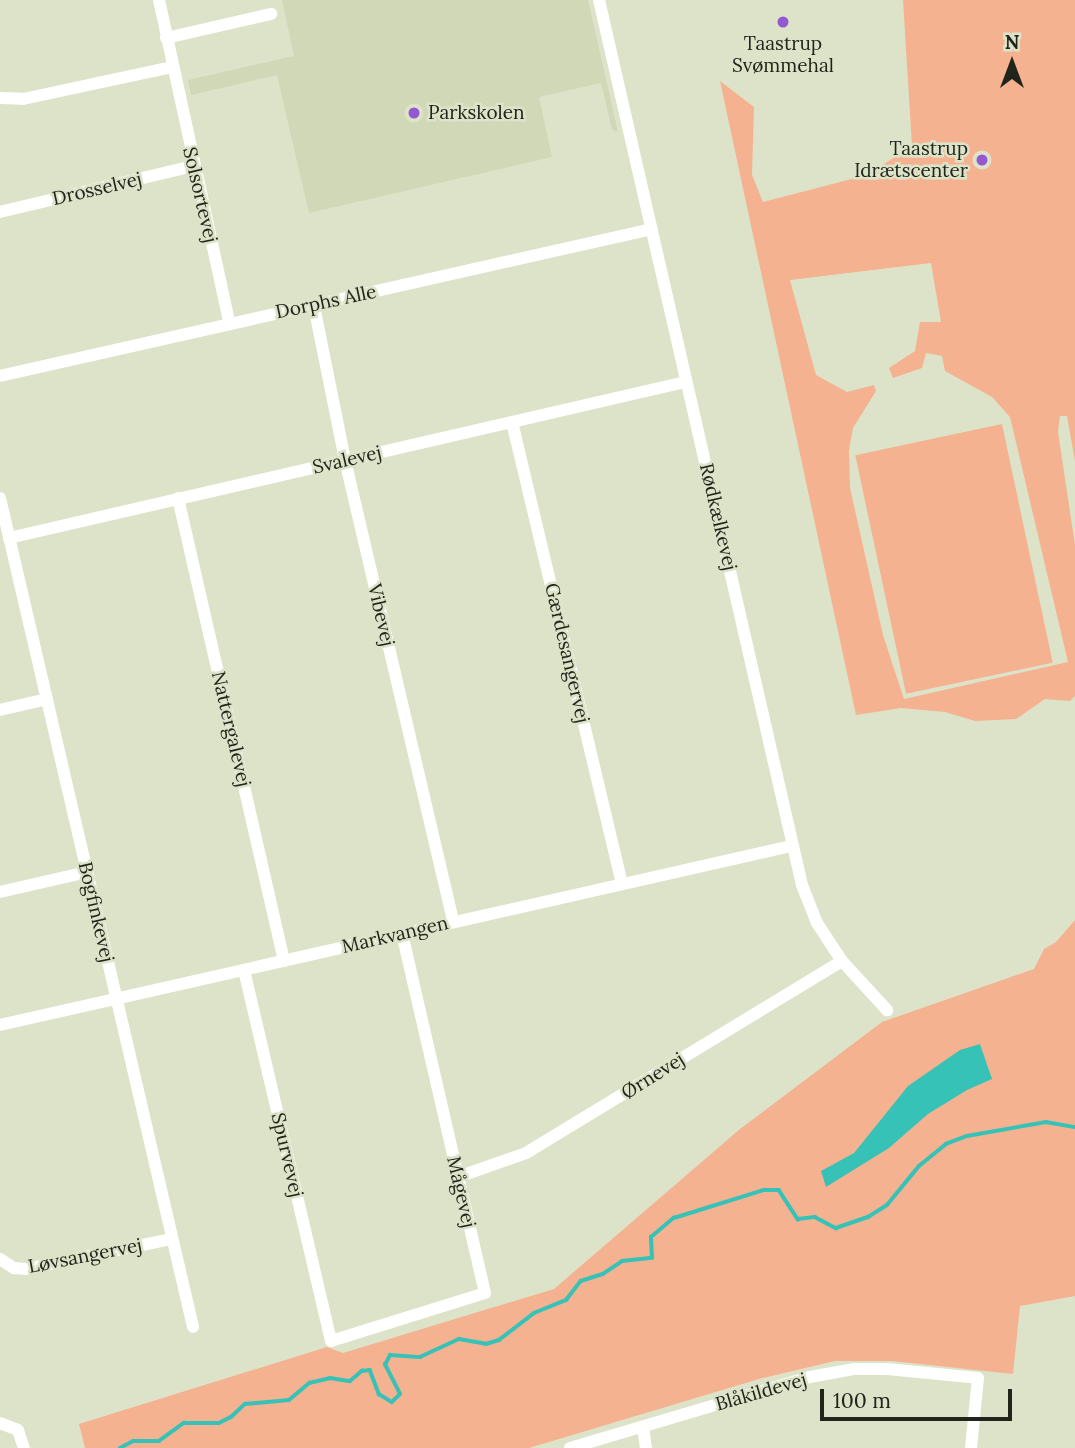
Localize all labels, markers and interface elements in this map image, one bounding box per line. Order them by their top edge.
marker: Taastrup Svømmehal [775,14,791,30]
north arrow [977,28,1047,98]
text: N [1005,30,1019,54]
place label: Taastrup Svømmehal [732,33,834,77]
place label: Parkskolen [428,102,525,124]
marker: Parkskolen [406,105,422,121]
place label: Taastrup Idrætscenter [854,138,968,182]
street label: Solsortevej [178,145,222,245]
marker: Taastrup Idrætscenter [974,152,990,168]
street label: Drosselvej [50,168,144,210]
street label: Dorphs Alle [273,280,379,324]
street label: Svalevej [310,441,384,479]
street label: Rødkælkevej [695,461,741,573]
street label: Gærdesangervej [540,581,594,725]
street label: Vibevej [363,582,399,648]
street label: Nattergalevej [207,669,255,789]
street label: Bogfinkevej [73,859,119,965]
street label: Markvangen [340,912,450,958]
street label: Ørnevej [617,1048,689,1104]
street label: Spurvevej [266,1110,308,1200]
street label: Mågevej [442,1154,480,1230]
street label: Løvsangervej [26,1234,144,1278]
street label: Blåkildevej [713,1368,809,1416]
scale bar [823,1374,1016,1418]
text: 100 m [833,1387,891,1414]

